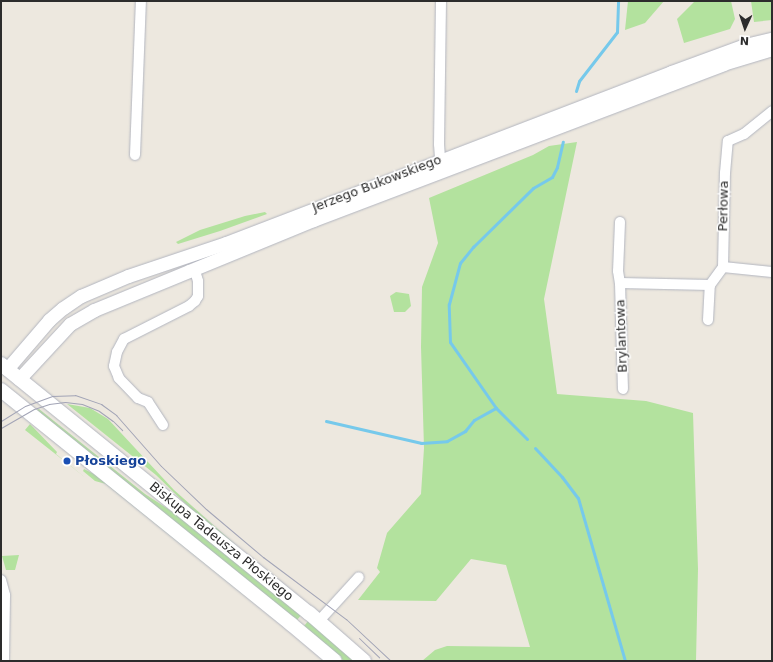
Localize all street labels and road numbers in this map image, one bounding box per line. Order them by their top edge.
street label: Jerzego Bukowskiego [310,152,444,216]
street label: Perłowa [716,180,732,232]
street label: Brylantowa [613,299,631,373]
street label: Biskupa Tadeusza Płoskiego [146,479,296,605]

